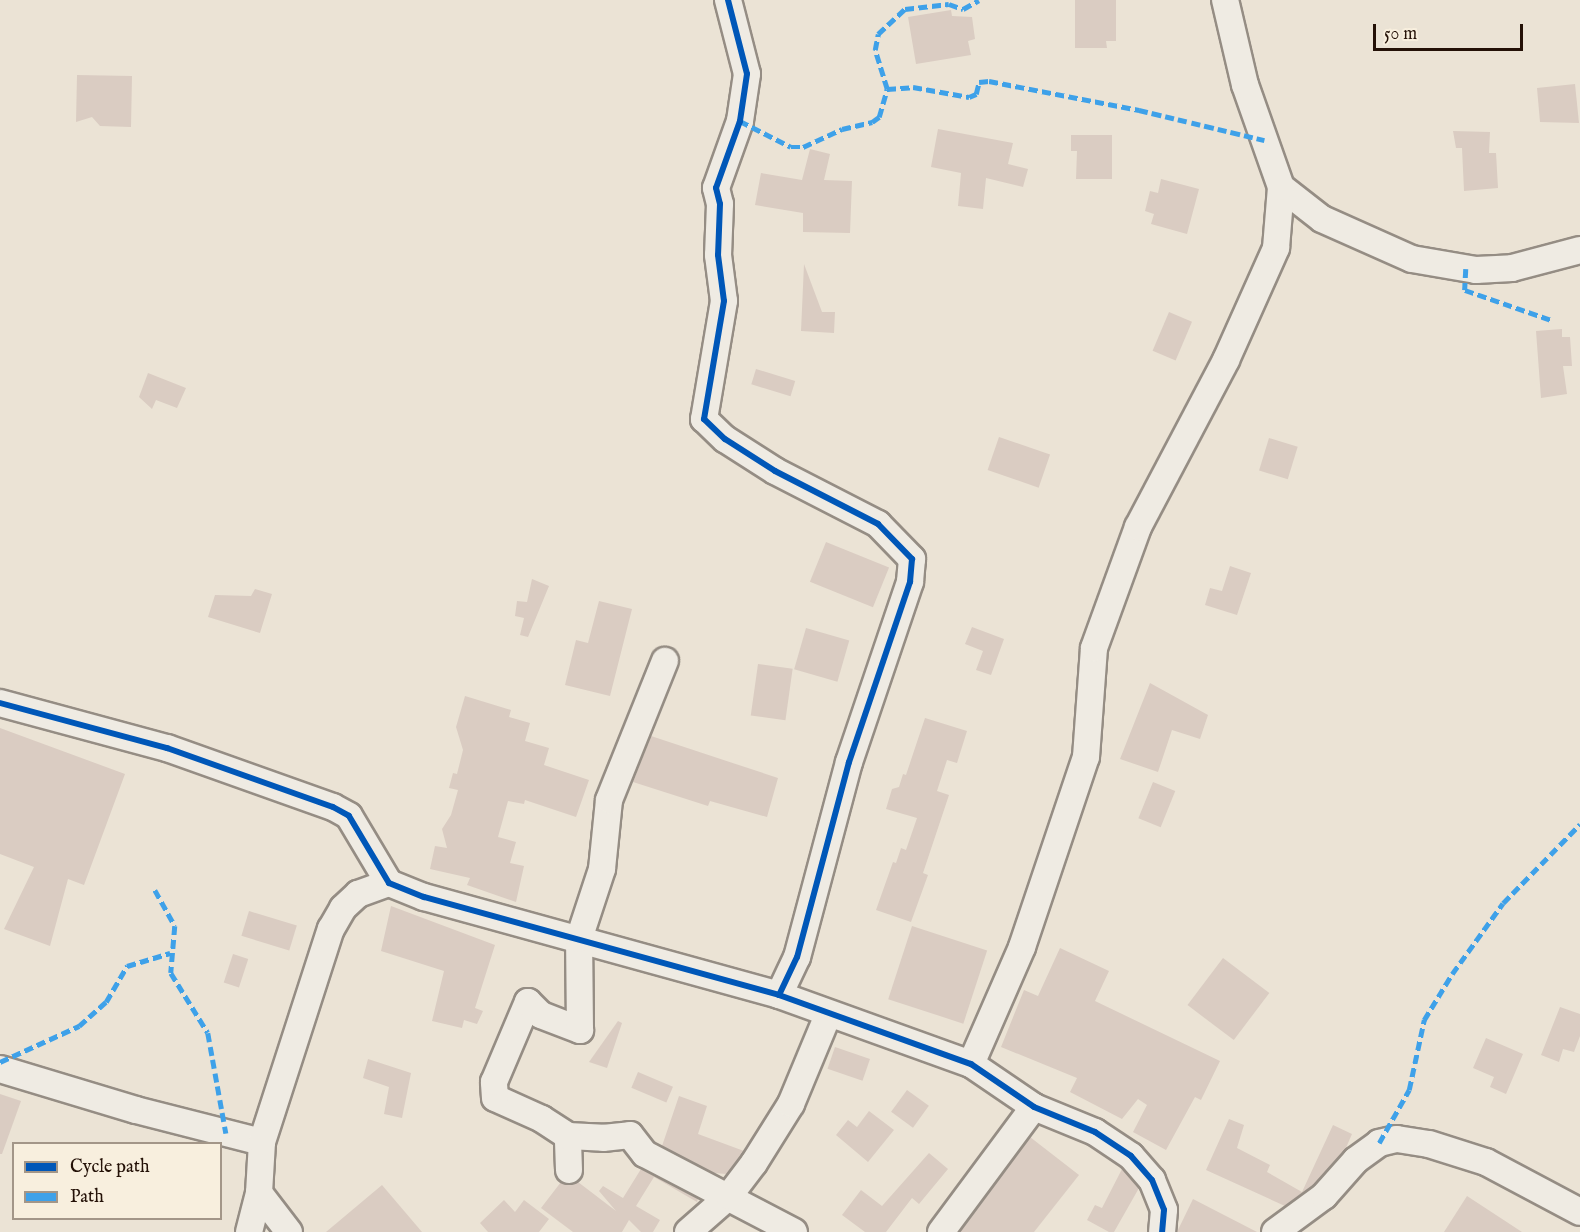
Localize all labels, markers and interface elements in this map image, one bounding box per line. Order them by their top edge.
scale bar [1376,12,1526,50]
text: 50 m [1384,23,1417,46]
legend [12,1142,222,1220]
text: Cycle path [70,1156,150,1179]
text: Path [70,1186,104,1209]

